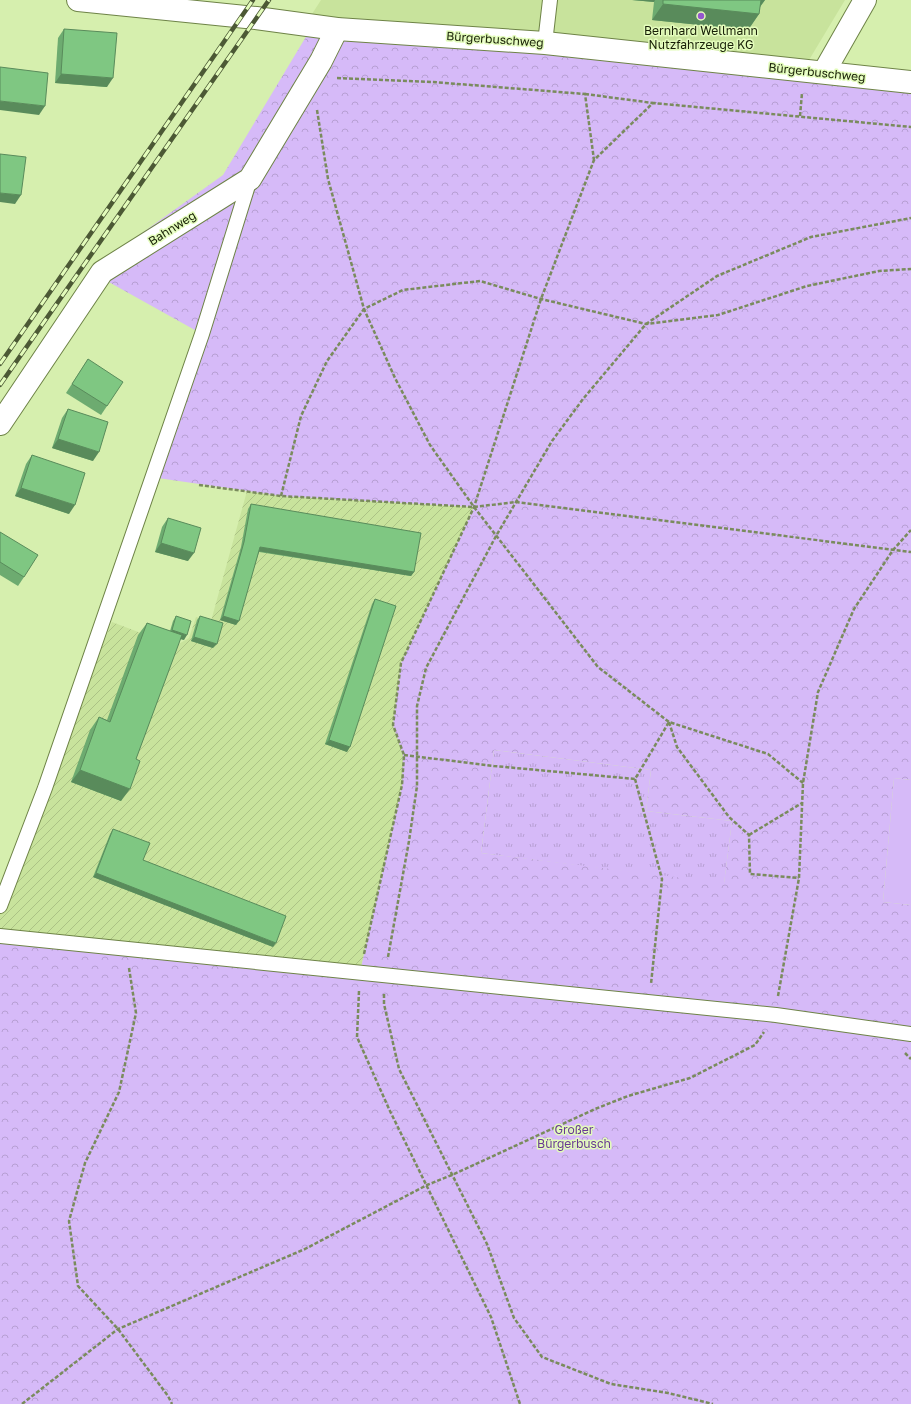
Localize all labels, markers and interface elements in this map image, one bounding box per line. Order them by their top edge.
marker: Bernhard Wellmann Nutzfahrzeuge KG [696,11,706,21]
place label: Bernhard Wellmann Nutzfahrzeuge KG [644,23,758,52]
street label: Bürgerbuschweg [446,28,544,50]
street label: Bürgerbuschweg [768,59,866,85]
street label: Bahnweg [145,207,199,249]
park label: Großer Bürgerbusch [537,1122,611,1151]

